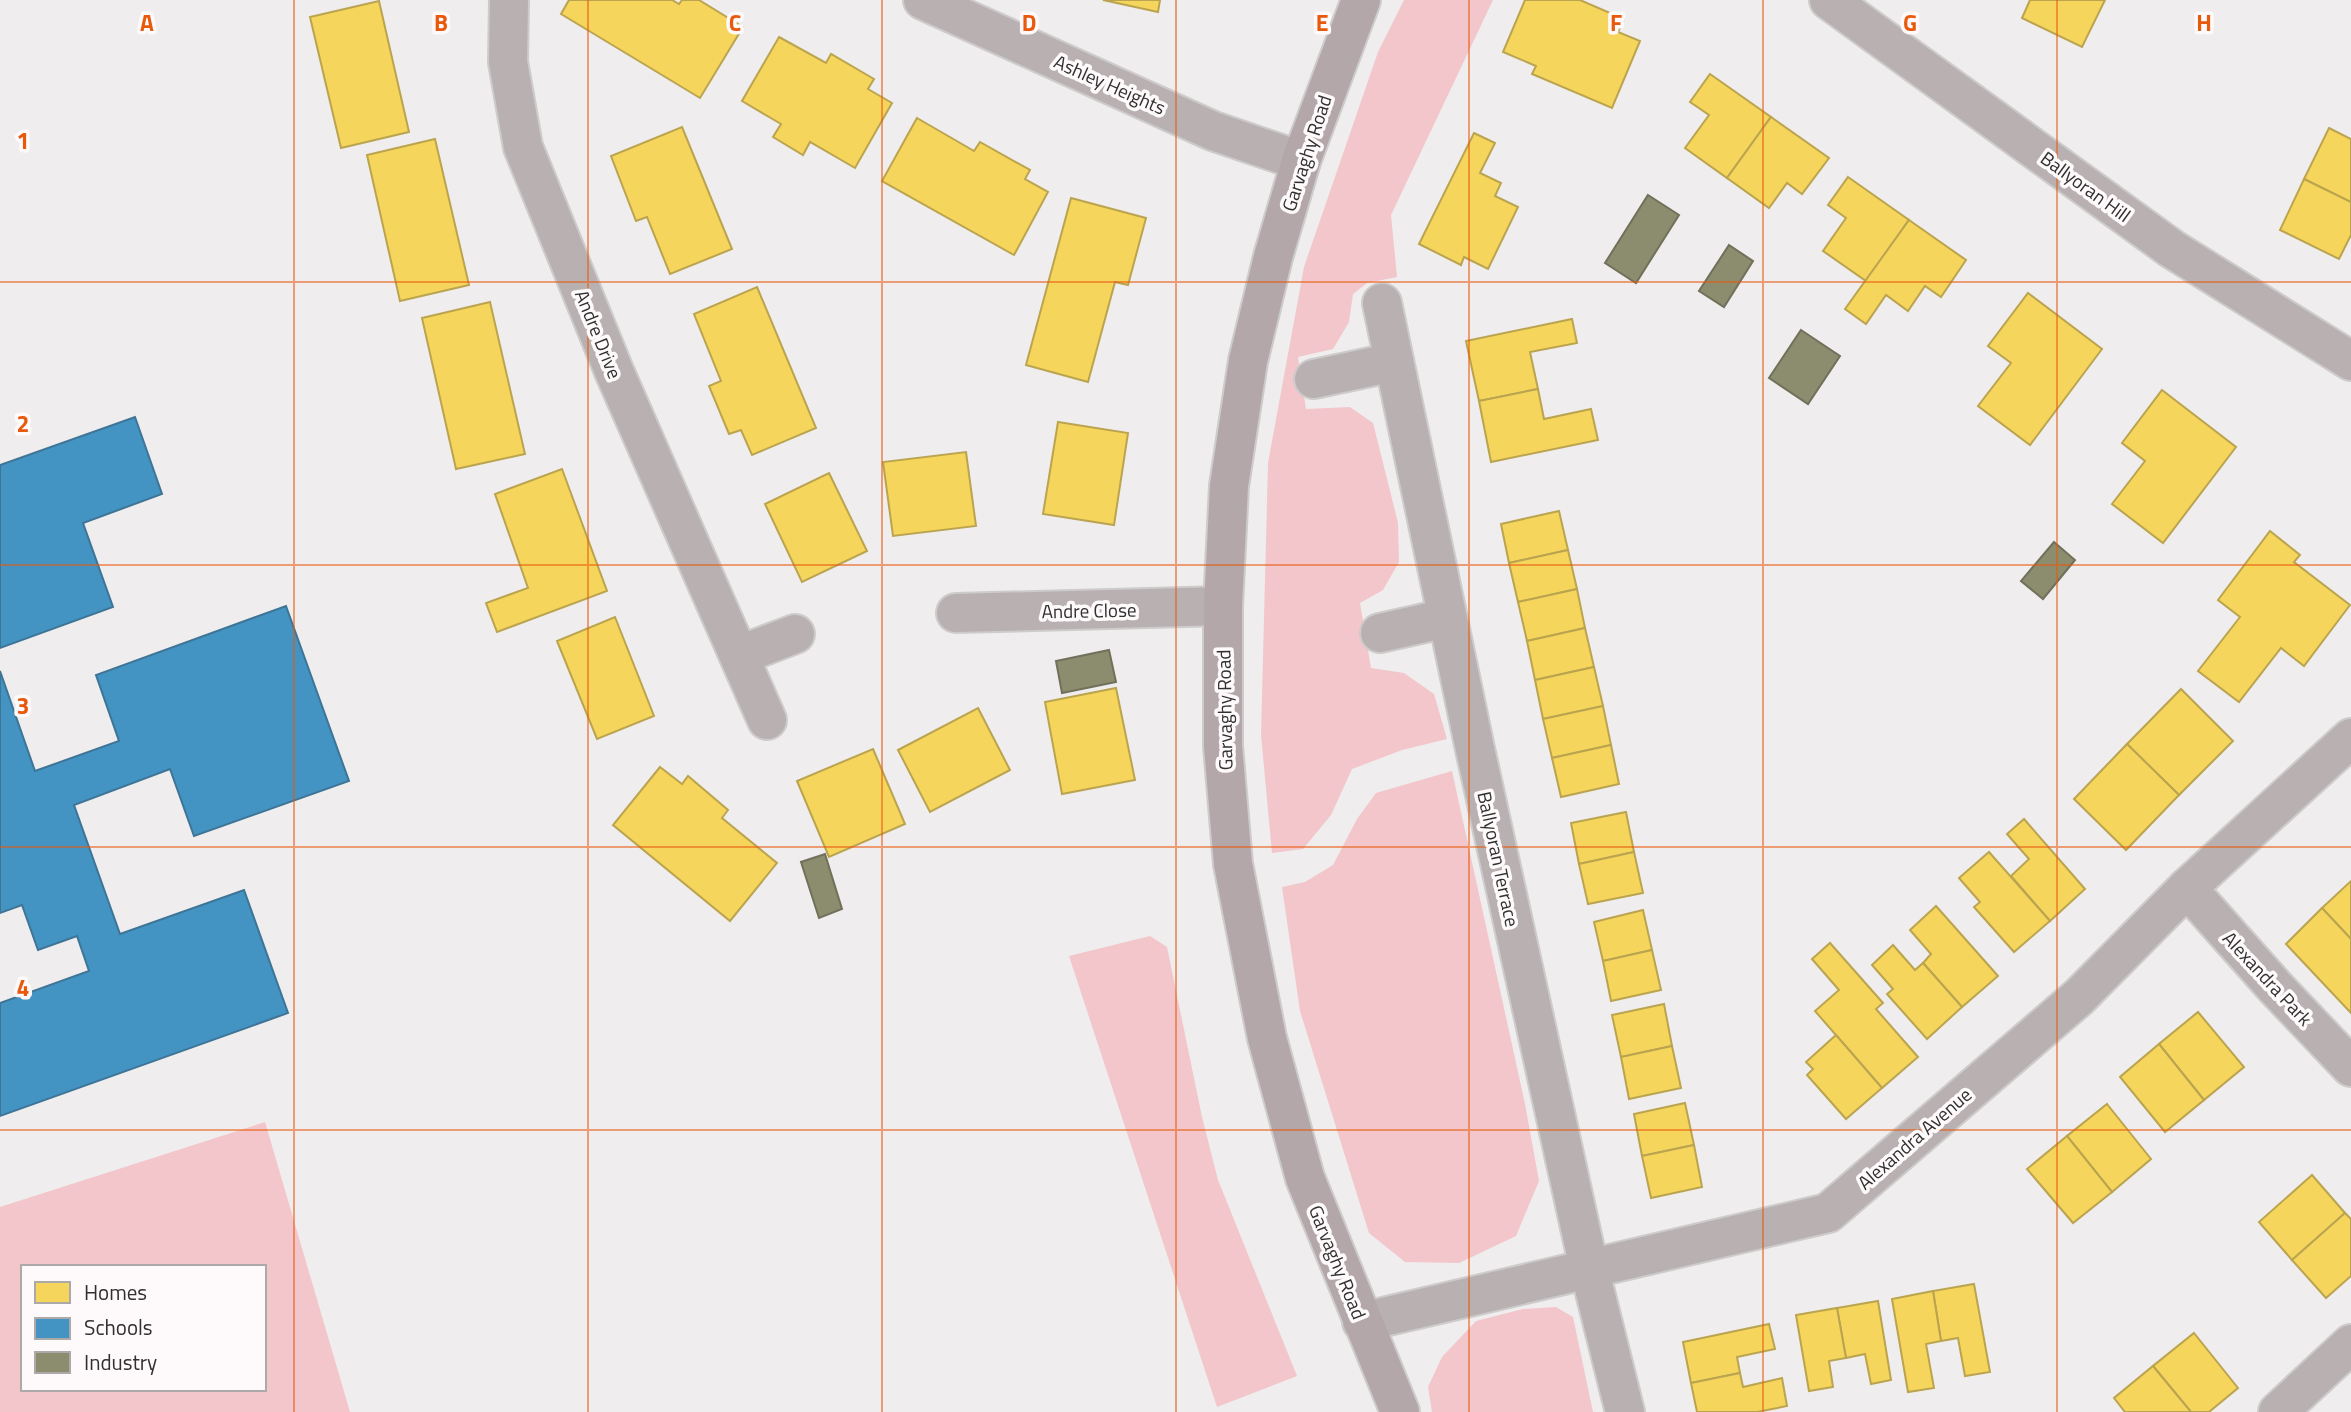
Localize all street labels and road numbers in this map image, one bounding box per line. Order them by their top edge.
street label: Ashley Heights [1050,46,1171,122]
street label: Garvaghy Road [1274,91,1338,215]
street label: Ballyoran Hill [2035,143,2137,229]
street label: Andre Drive [568,285,630,383]
street label: Andre Close [1041,595,1137,625]
street label: Garvaghy Road [1208,649,1240,771]
street label: Ballyoran Terrace [1470,789,1528,929]
street label: Alexandra Park [2216,924,2320,1032]
street label: Alexandra Avenue [1850,1080,1978,1196]
street label: Garvaghy Road [1302,1201,1374,1323]

